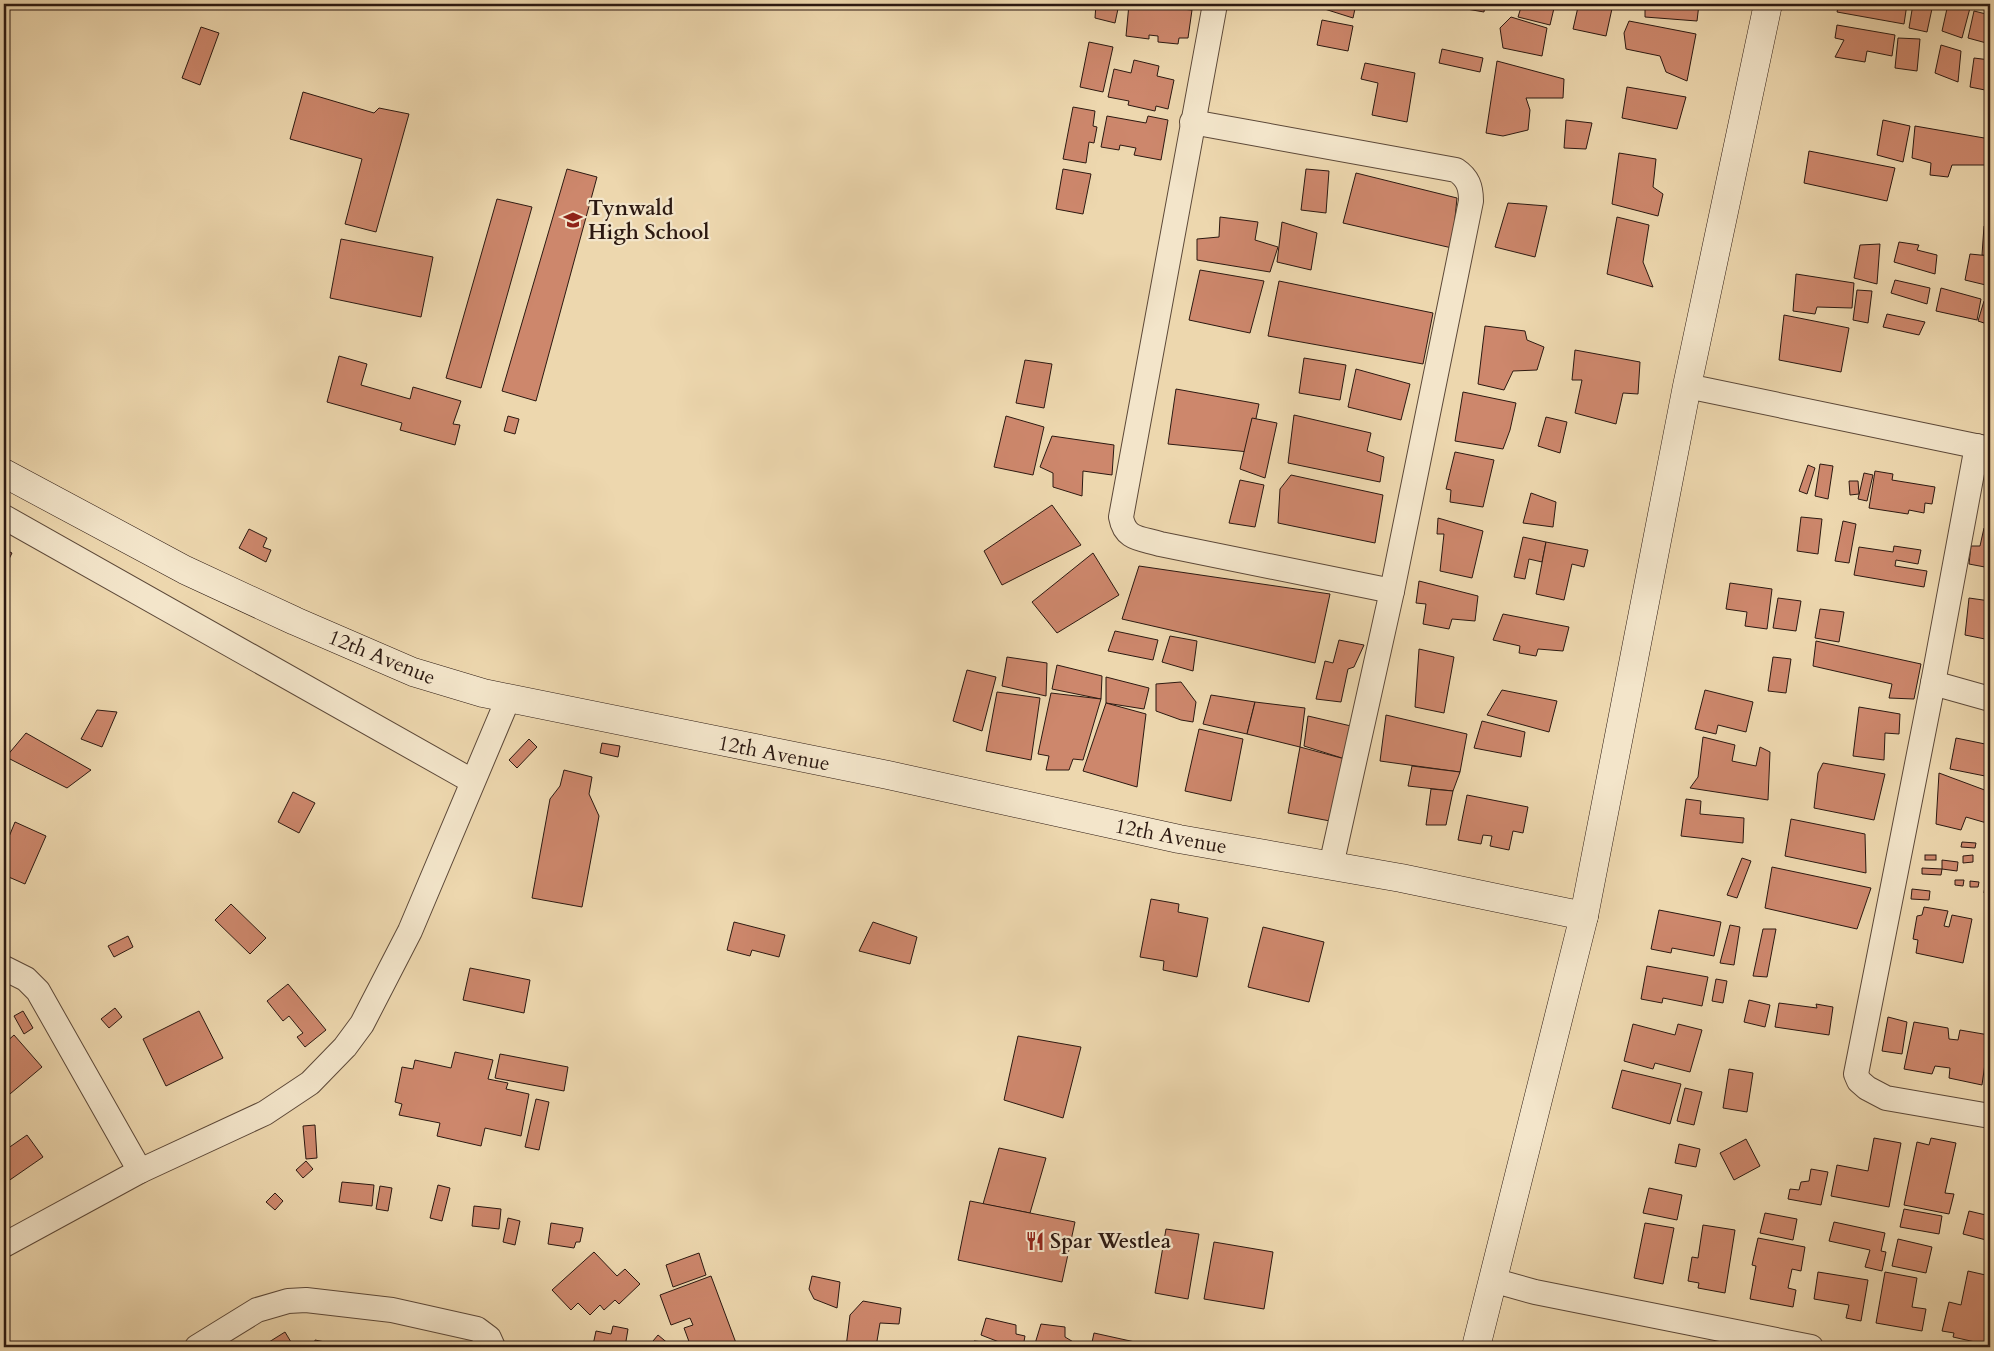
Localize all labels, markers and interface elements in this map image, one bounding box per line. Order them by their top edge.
place label: Tynwald High School [588,194,709,247]
school or university icon: Tynwald High School [562,209,584,231]
street label: 12th Avenue [324,623,440,692]
street label: 12th Avenue [715,728,832,779]
street label: 12th Avenue [1112,811,1229,862]
place label: Spar Westlea [1050,1227,1172,1256]
restaurant icon: Spar Westlea [1024,1230,1046,1252]

